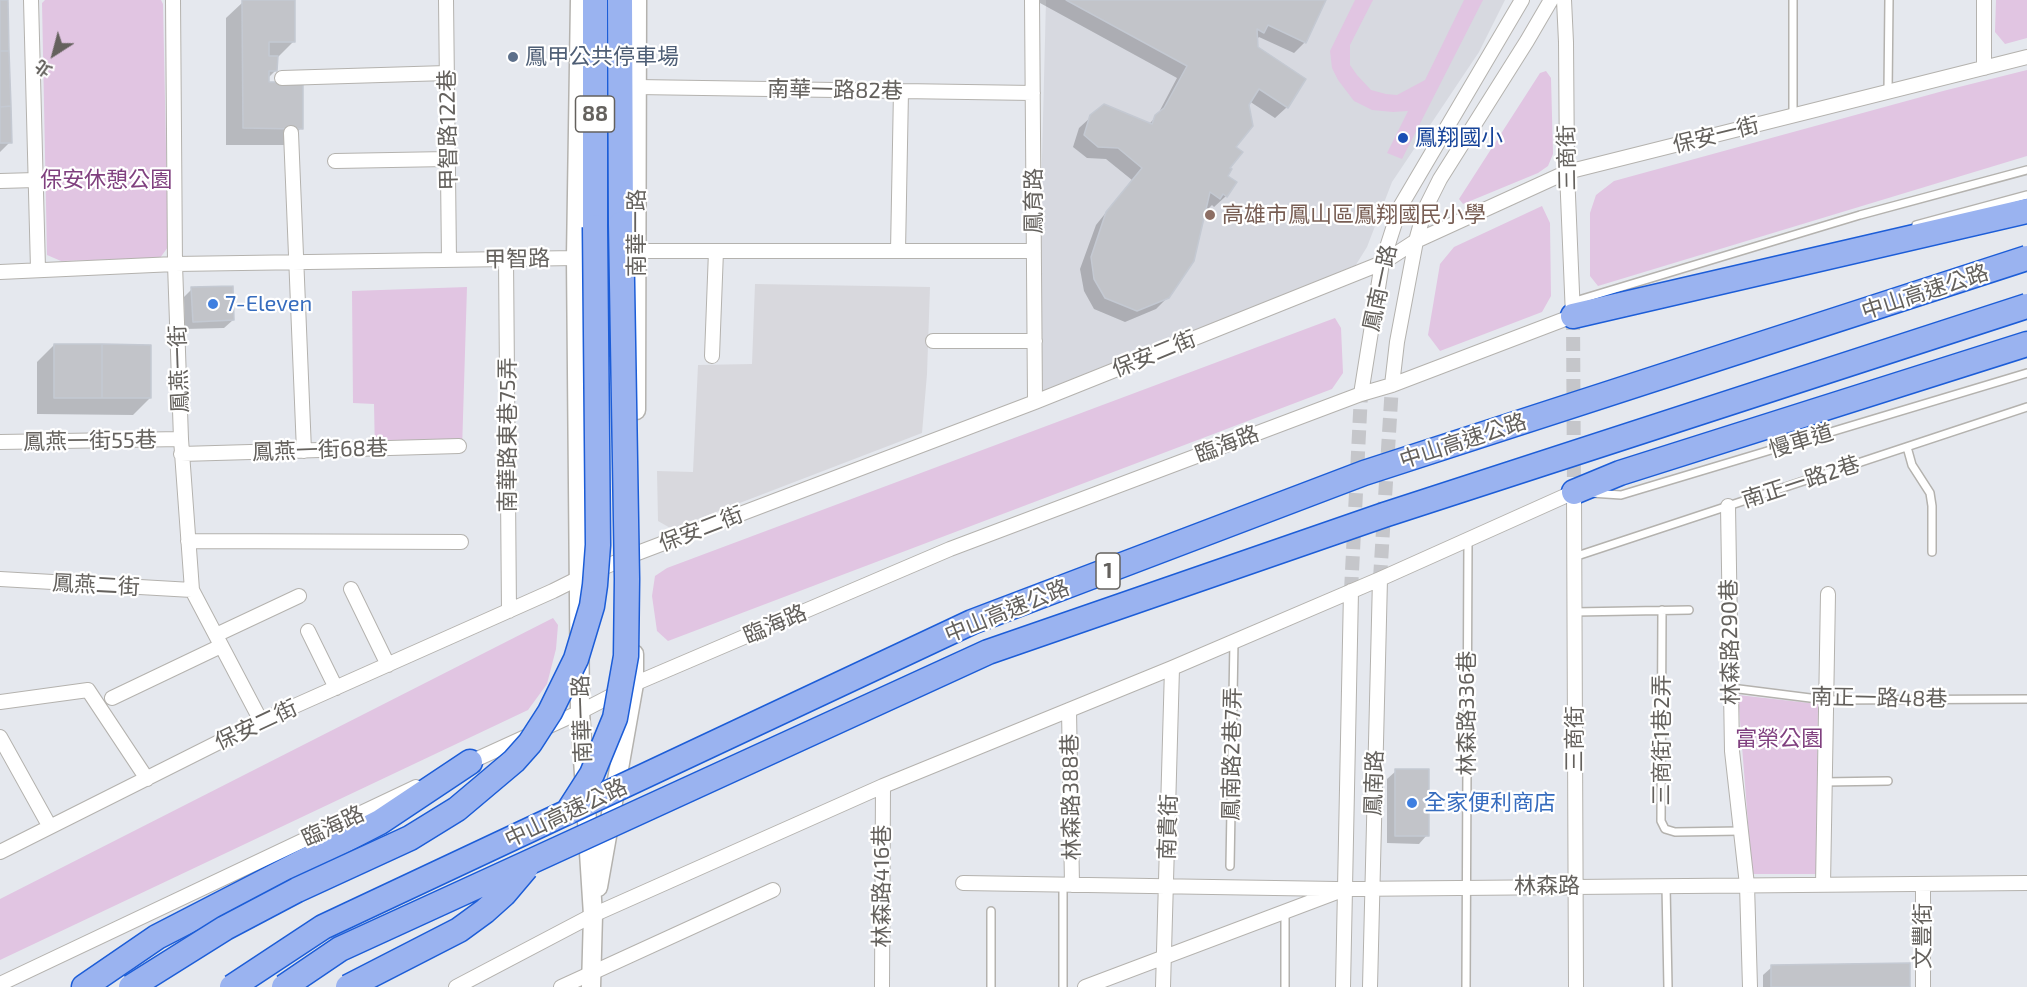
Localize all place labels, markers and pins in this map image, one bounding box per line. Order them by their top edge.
place label: 鳳甲公共停車場 [525,44,679,70]
marker: 鳳甲公共停車場 [506,50,520,64]
place label: 鳳翔國小 [1415,125,1503,151]
marker: 鳳翔國小 [1396,131,1410,145]
place label: 高雄市鳳山區鳳翔國民小學 [1222,202,1486,228]
marker: 高雄市鳳山區鳳翔國民小學 [1203,208,1217,222]
place label: 7-Eleven [225,291,312,317]
marker: 7-Eleven [206,297,220,311]
place label: 全家便利商店 [1424,790,1556,816]
marker: 全家便利商店 [1405,796,1419,810]

